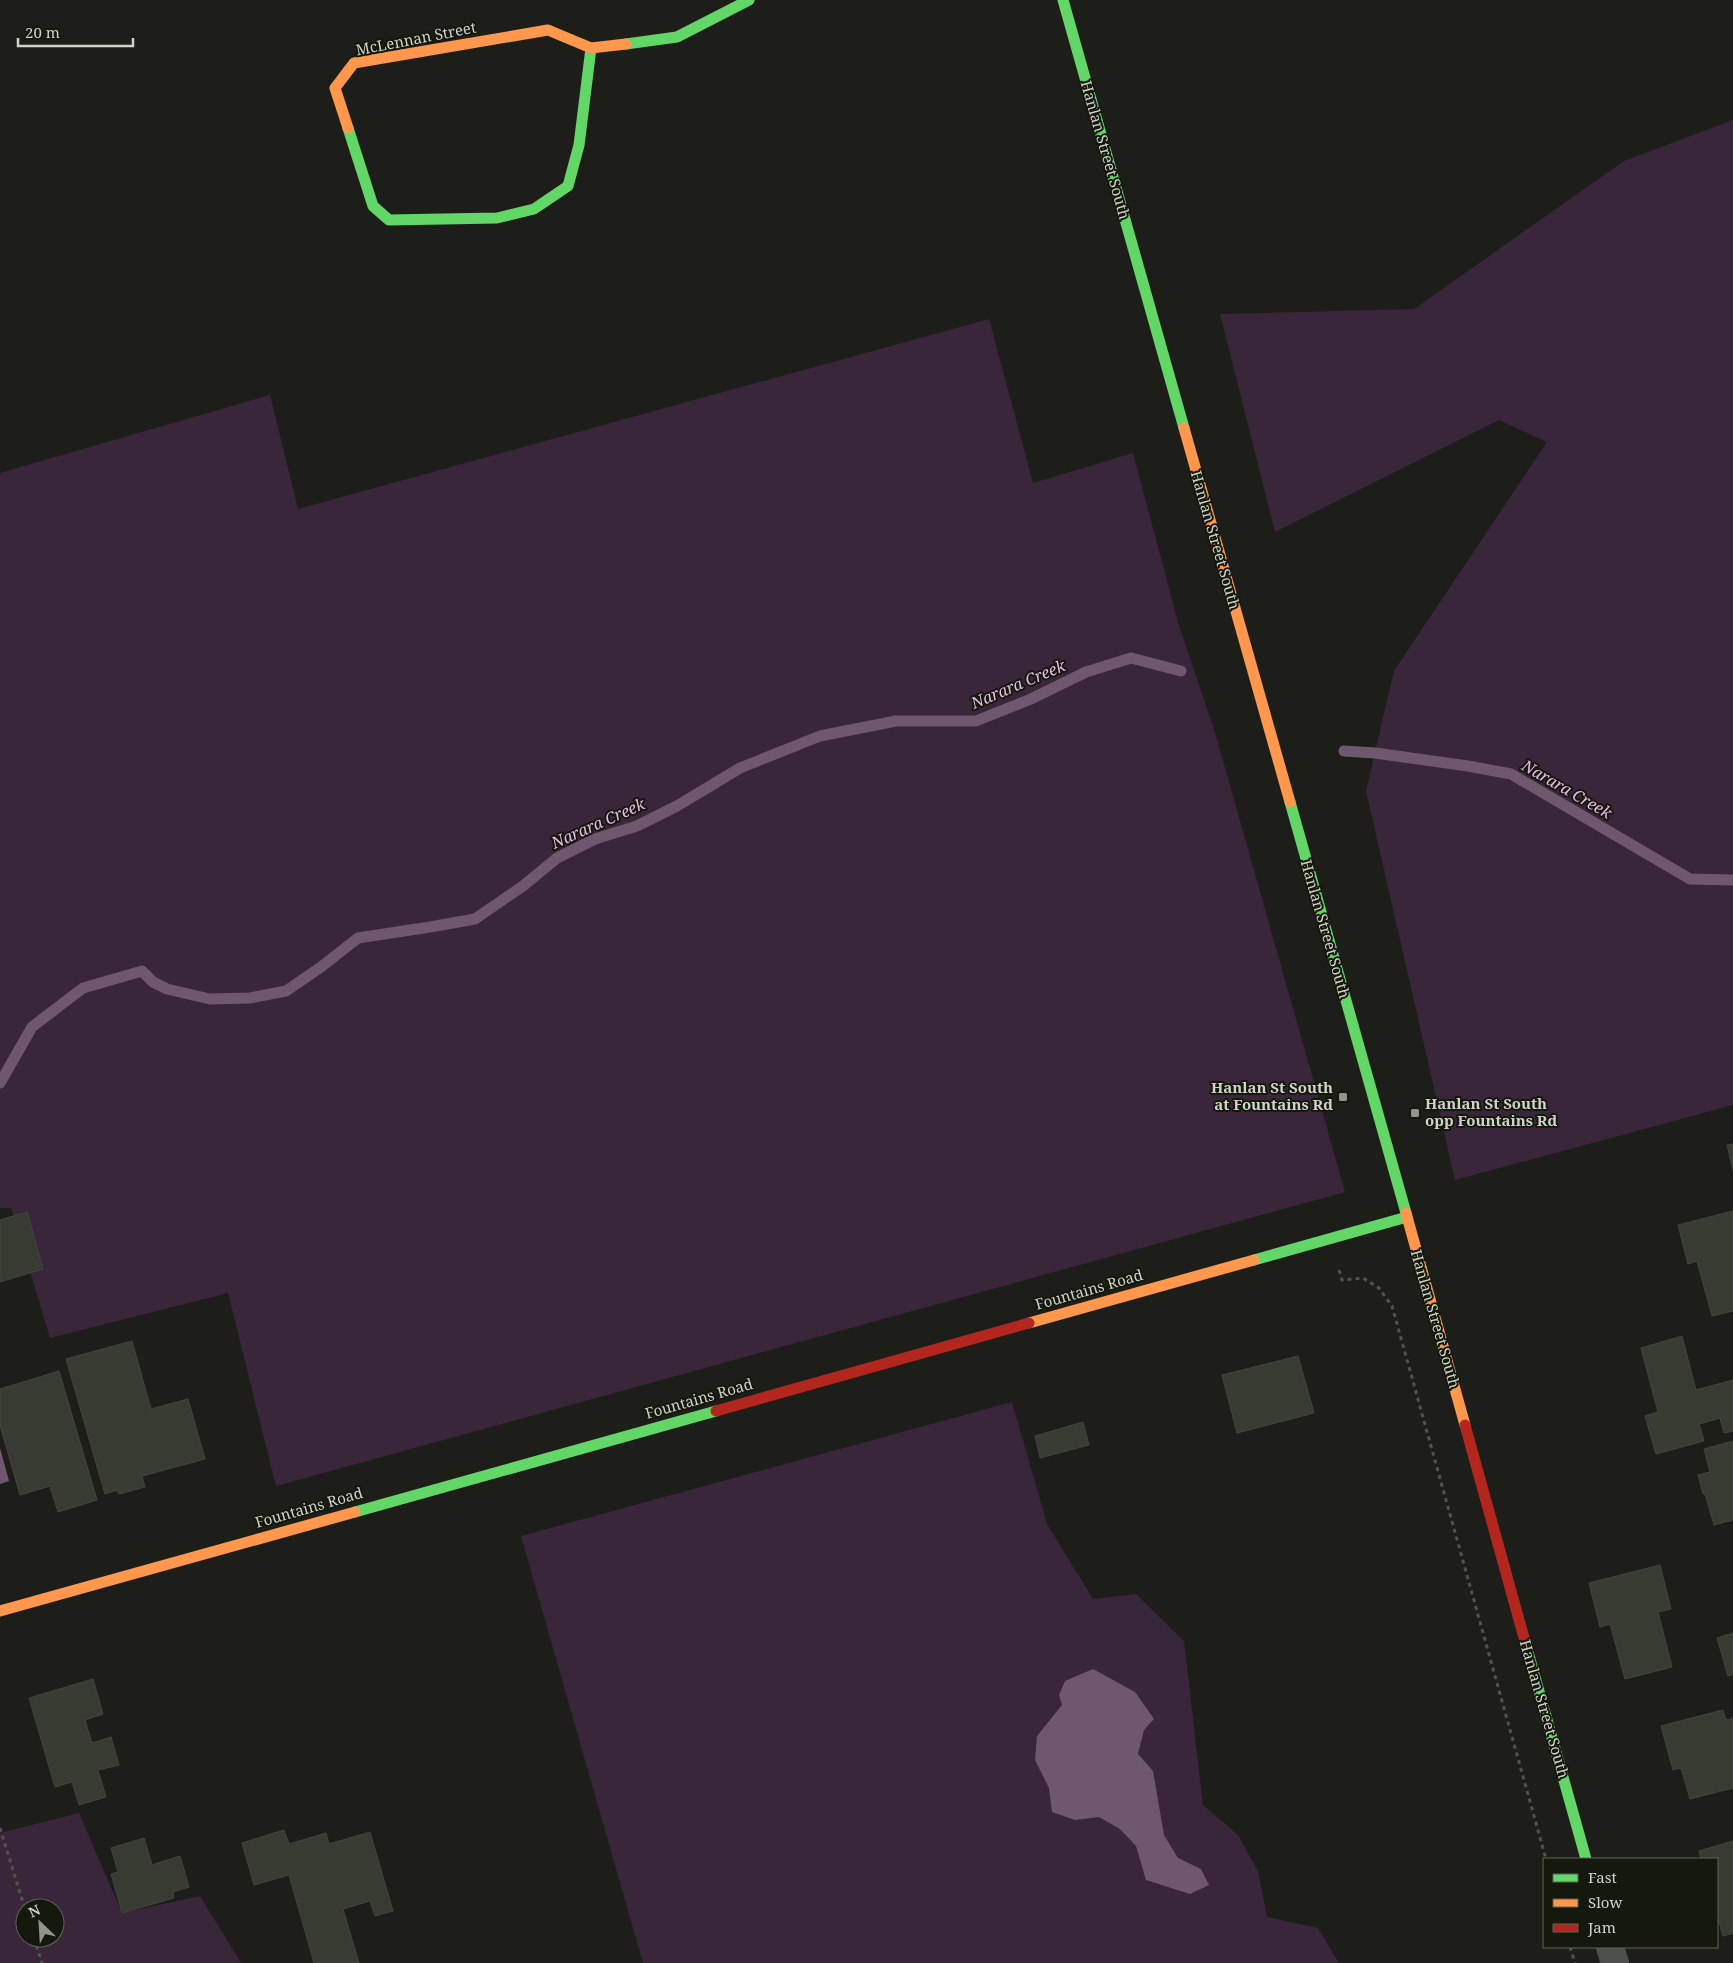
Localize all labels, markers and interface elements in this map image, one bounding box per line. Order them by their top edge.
scale bar [18,15,132,47]
street label: McLennan Street [354,17,478,59]
text: 20 m [25,22,60,42]
street label: Hanlan Street South [1077,78,1135,222]
street label: Hanlan Street South [1187,468,1245,612]
water label: Narara Creek [966,654,1069,714]
water label: Narara Creek [1517,754,1617,824]
water label: Narara Creek [547,792,649,854]
street label: Hanlan Street South [1297,857,1355,1001]
place label: Hanlan St South at Fountains Rd [1211,1077,1333,1114]
marker: Hanlan St South at Fountains Rd [1337,1091,1349,1103]
place label: Hanlan St South opp Fountains Rd [1425,1093,1558,1130]
marker: Hanlan St South opp Fountains Rd [1409,1107,1421,1119]
street label: Hanlan Street South [1407,1247,1465,1391]
street label: Fountains Road [1033,1264,1145,1314]
street label: Fountains Road [643,1373,755,1423]
street label: Fountains Road [253,1482,365,1532]
street label: Hanlan Street South [1516,1637,1574,1781]
legend [1543,1858,1718,1948]
text: Fast [1588,1867,1617,1887]
text: Slow [1588,1892,1622,1912]
north arrow [15,1898,65,1948]
text: N [25,1900,43,1922]
text: Jam [1587,1917,1616,1937]

